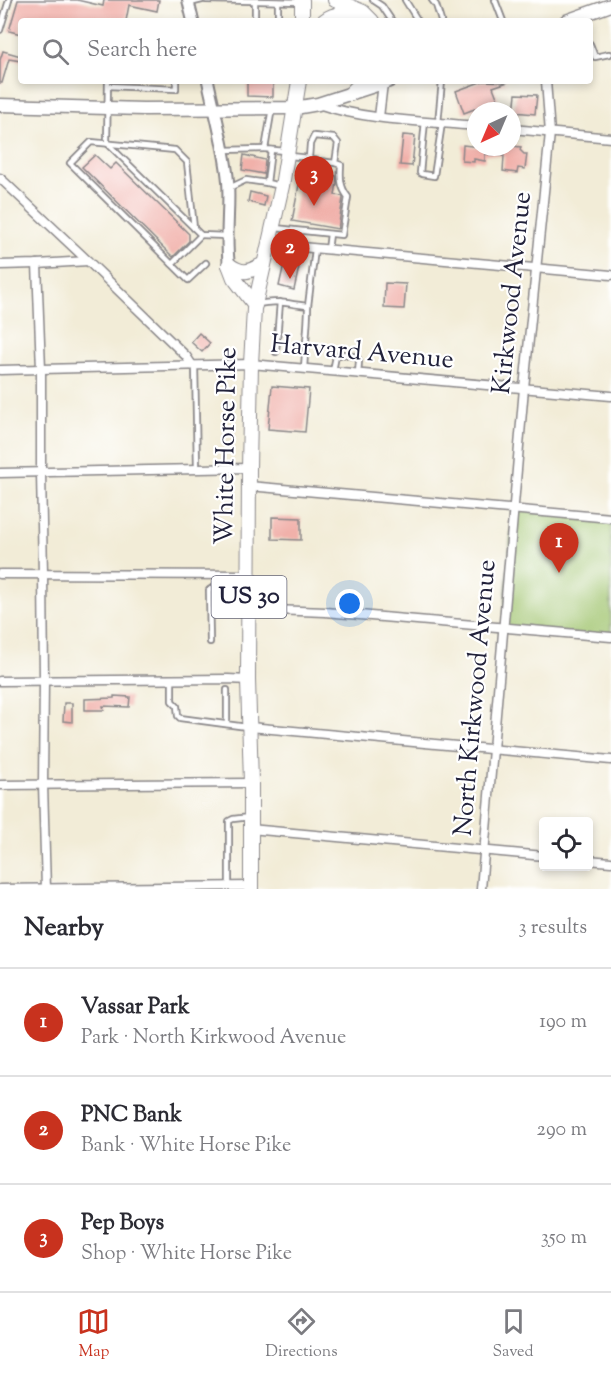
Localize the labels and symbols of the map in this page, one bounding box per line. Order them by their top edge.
north arrow [467,102,521,156]
pin: 3 [294,156,334,206]
street label: Kirkwood Avenue [484,190,542,396]
pin: 2 [270,230,310,279]
street label: Harvard Avenue [269,327,455,379]
street label: White Horse Pike [207,347,247,545]
pin: 1 [540,524,578,573]
street label: North Kirkwood Avenue [445,558,507,838]
road number: US 30 [212,576,286,618]
your location [335,589,364,618]

